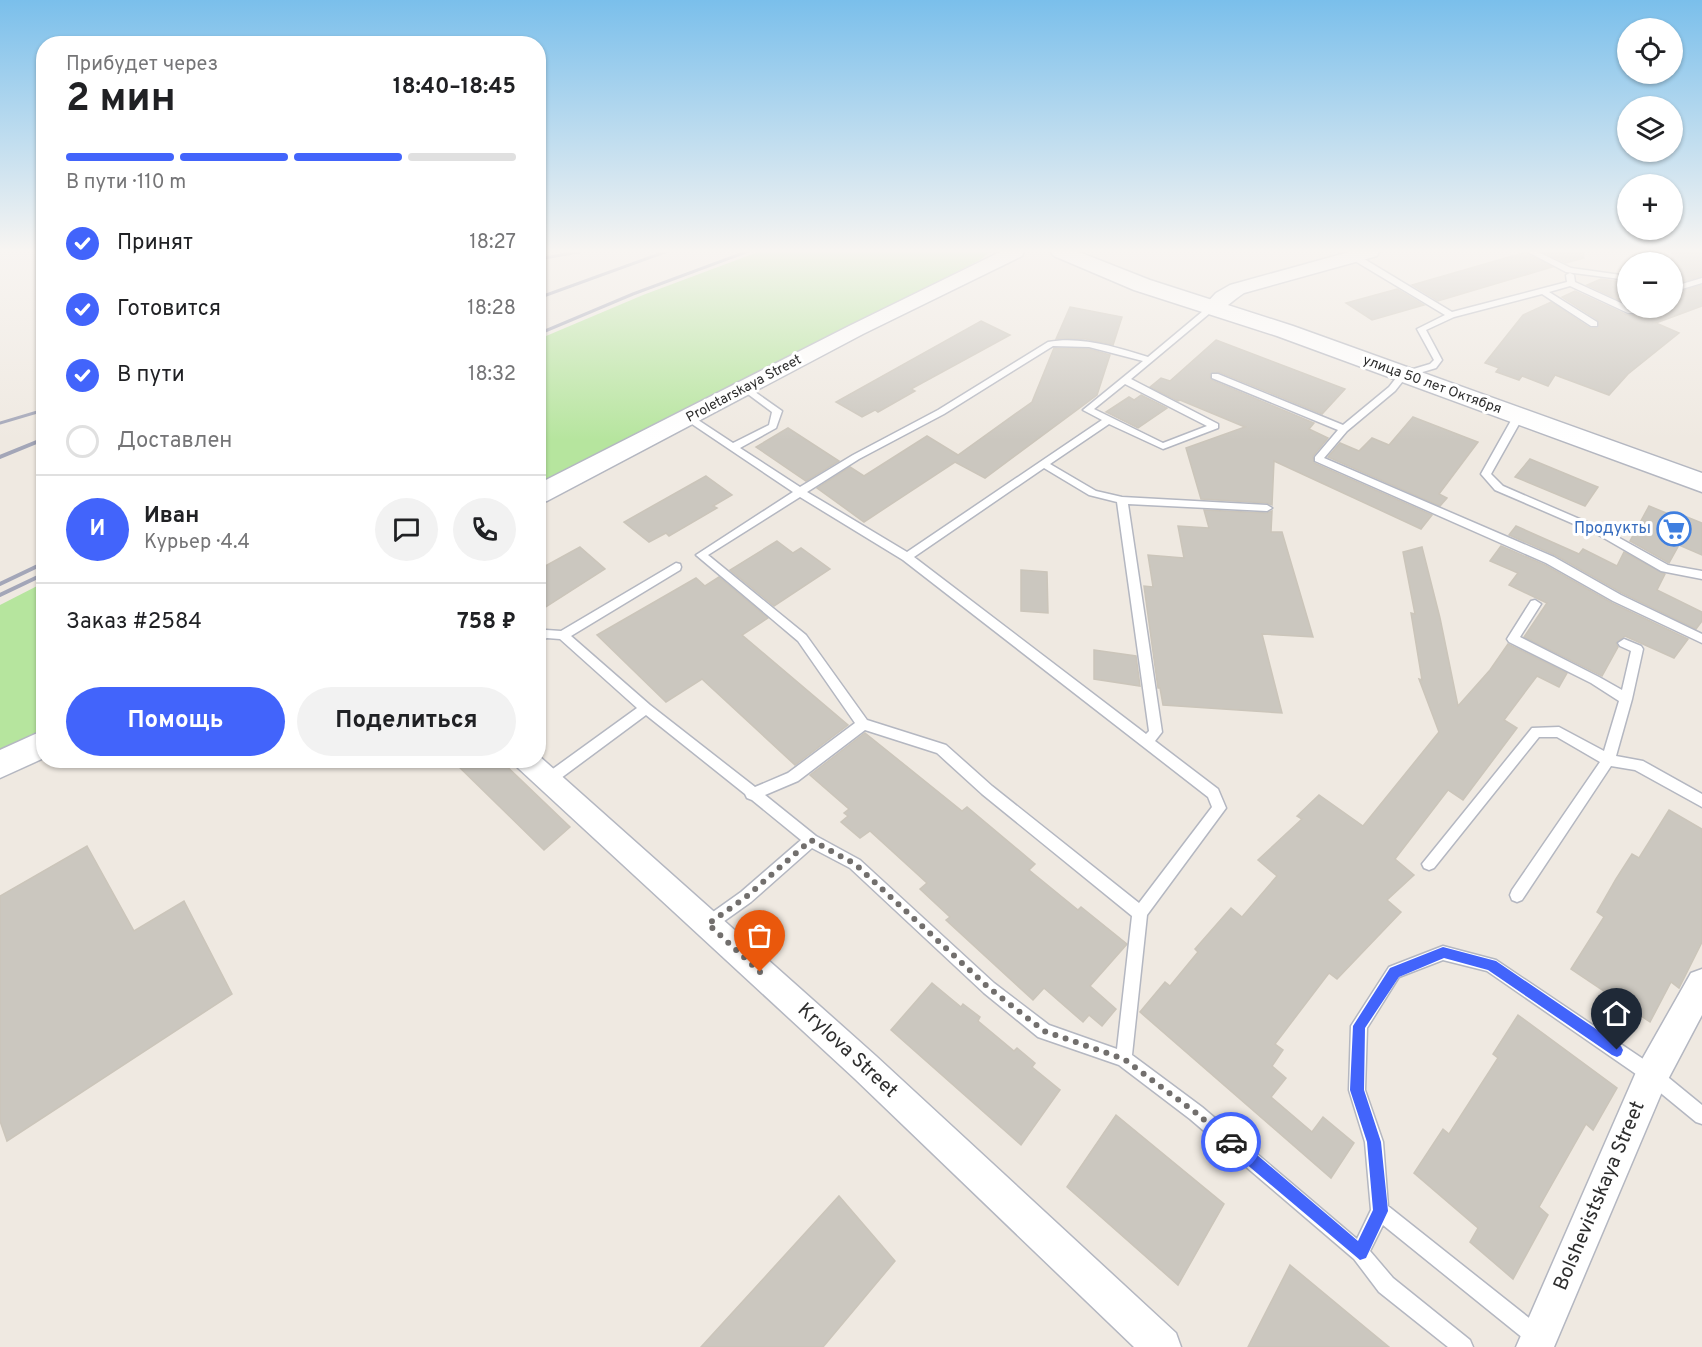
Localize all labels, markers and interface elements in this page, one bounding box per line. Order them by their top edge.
map controls [1617,18,1683,318]
button: locate [1617,18,1683,84]
text: Прибудет через [66,52,218,78]
text: 18:40–18:45 [393,74,516,101]
text: 2 мин [66,76,176,125]
button: layers [1617,96,1683,162]
text: В пути · 110 m [66,170,186,196]
button: + [1617,174,1683,240]
icon: check [66,227,99,260]
text: Принят [117,230,193,257]
text: 18:27 [469,230,516,256]
button: − [1617,252,1683,318]
icon: check [66,293,99,326]
text: Готовится [117,296,221,323]
text: 18:28 [467,296,516,322]
street label: Proletarskaya Street [683,351,805,427]
street label: улица 50 лет Октября [1360,352,1504,418]
icon: check [66,359,99,392]
text: В пути [117,362,185,389]
text: 18:32 [468,362,516,388]
text: Доставлен [117,428,232,455]
button: chat [375,498,438,561]
button: phone [453,498,516,561]
text: Иван [144,503,199,530]
supermarket icon: Продукты [1656,511,1692,547]
text: И [90,516,105,543]
place label: Продукты [1574,519,1651,539]
text: Курьер · 4.4 [144,530,250,556]
text: Заказ #2584 [66,609,202,636]
text: 758 ₽ [457,609,516,636]
button: Помощь [66,687,285,756]
button: Поделиться [297,687,516,756]
pin [734,910,785,972]
icon: bag [743,919,776,952]
pin [1591,988,1642,1050]
icon: home [1600,997,1633,1030]
street label: Krylova Street [791,998,903,1104]
street label: Bolshevistskaya Street [1548,1097,1652,1295]
courier [1201,1112,1261,1172]
icon: car [1215,1126,1248,1159]

